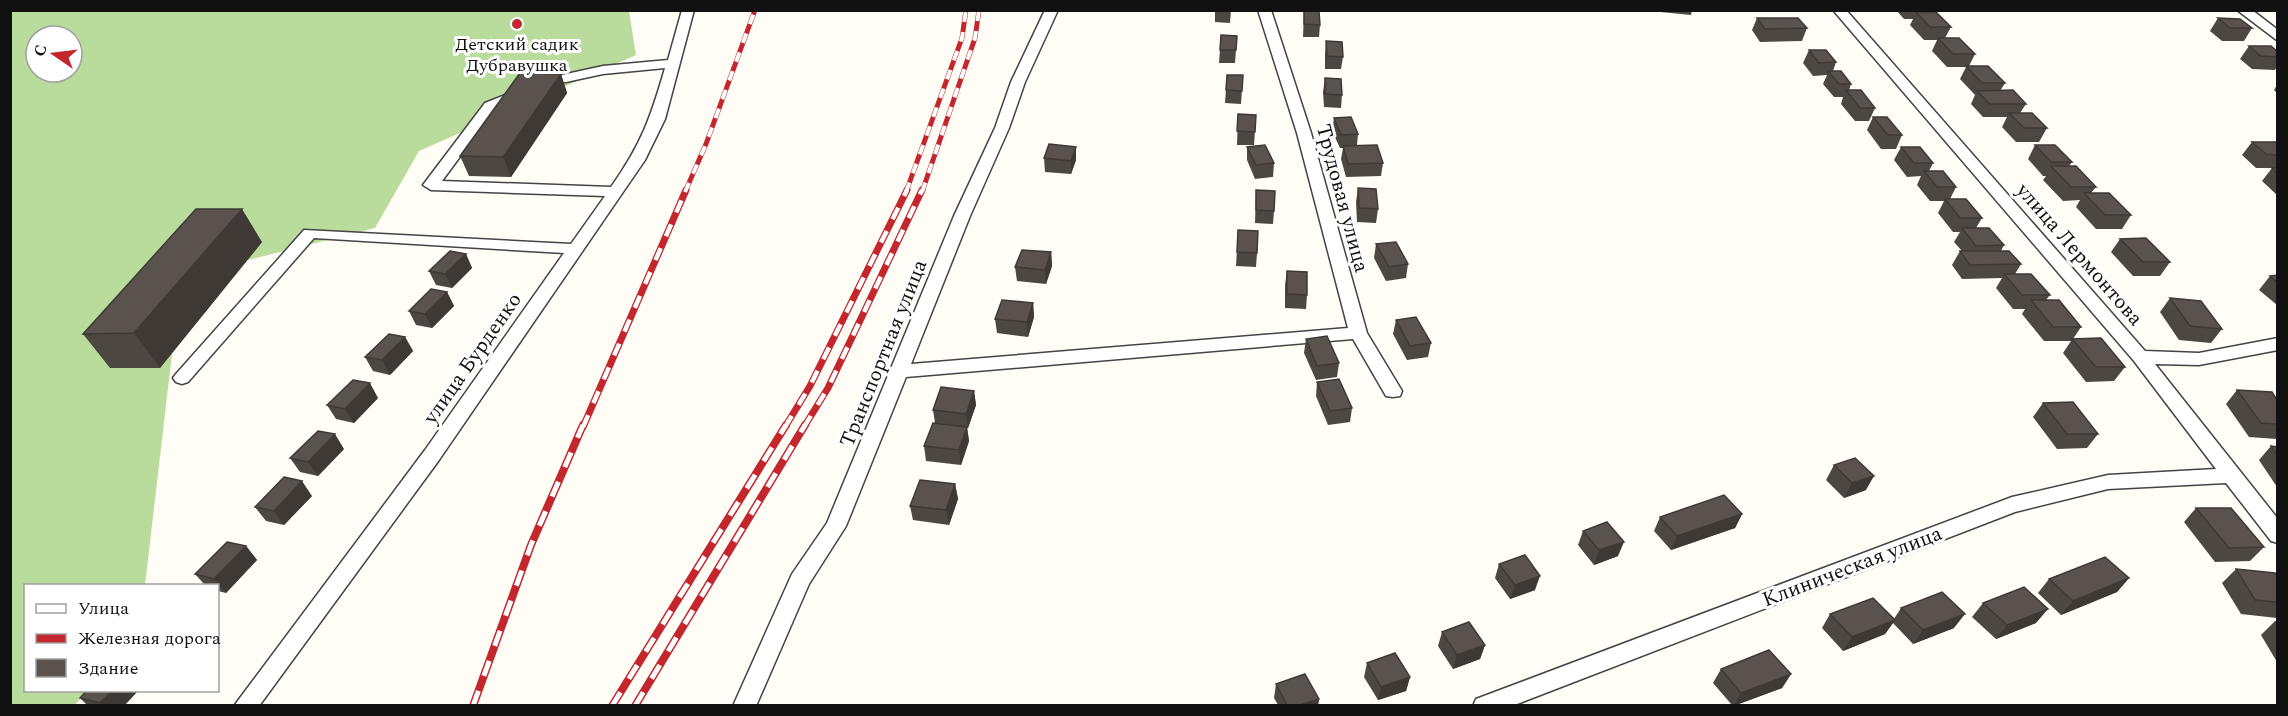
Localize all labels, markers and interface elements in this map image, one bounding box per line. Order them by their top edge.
marker: Детский садик Дубравушка [510,17,524,31]
north arrow [24,24,84,84]
place label: Детский садик Дубравушка [455,31,579,79]
text: С [27,42,53,59]
street label: Трудовая улица [1307,121,1377,277]
street label: улица Лермонтова [2007,175,2151,334]
street label: Транспортная улица [832,254,936,452]
street label: улица Бурденко [415,286,530,432]
street label: Клиническая улица [1758,518,1948,616]
legend [24,584,219,692]
text: Улица [78,595,129,622]
text: Железная дорога [78,625,221,652]
text: Здание [78,655,138,682]

